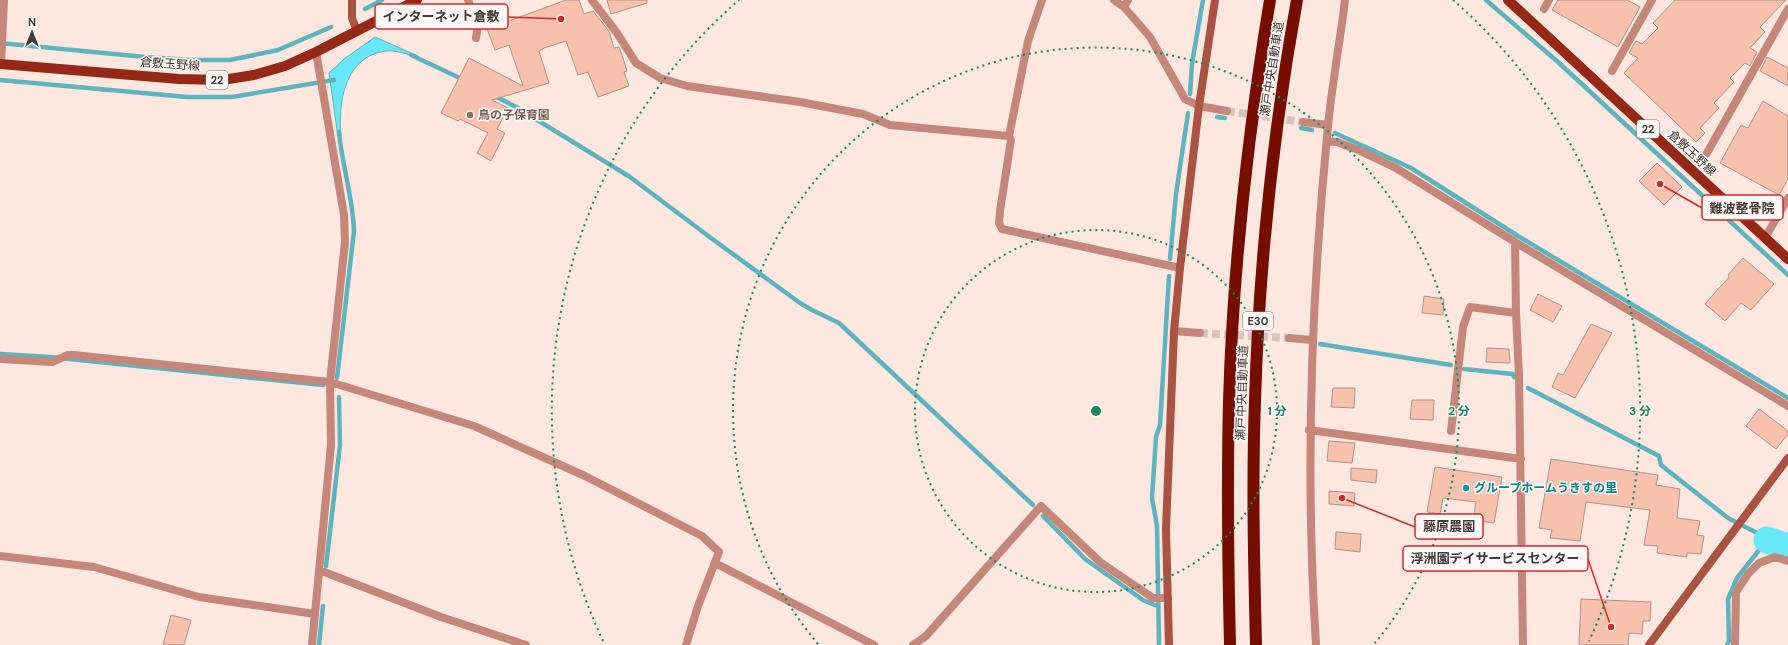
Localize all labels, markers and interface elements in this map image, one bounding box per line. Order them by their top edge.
callout: インターネット倉敷 [375,4,508,29]
text: インターネット倉敷 [382,8,500,25]
north arrow [12,12,52,52]
text: N [28,15,36,29]
street label: 瀬戸中央自動車道 [1257,20,1287,118]
street label: 倉敷玉野線 [140,54,200,74]
road number: 22 [206,71,228,89]
place label: 鳥の子保育園 [478,107,550,123]
marker: 鳥の子保育園 [465,110,475,120]
road number: 22 [1637,120,1659,138]
street label: 倉敷玉野線 [1665,127,1719,179]
callout: 難波整骨院 [1702,195,1783,220]
text: 難波整骨院 [1709,200,1775,217]
road number: E30 [1243,312,1273,330]
street label: 瀬戸中央自動車道 [1232,345,1252,441]
text: 1 分 [1267,403,1287,419]
text: 2 分 [1448,403,1470,419]
text: 3 分 [1629,403,1651,419]
centre of rings [1089,404,1103,418]
place label: グループホームうきすの里 [1474,480,1617,496]
marker: グループホームうきすの里 [1461,483,1471,493]
callout: 藤原農園 [1415,514,1483,539]
text: 藤原農園 [1423,518,1475,535]
callout: 浮洲園デイサービスセンター [1403,546,1588,571]
text: 浮洲園デイサービスセンター [1410,550,1580,567]

